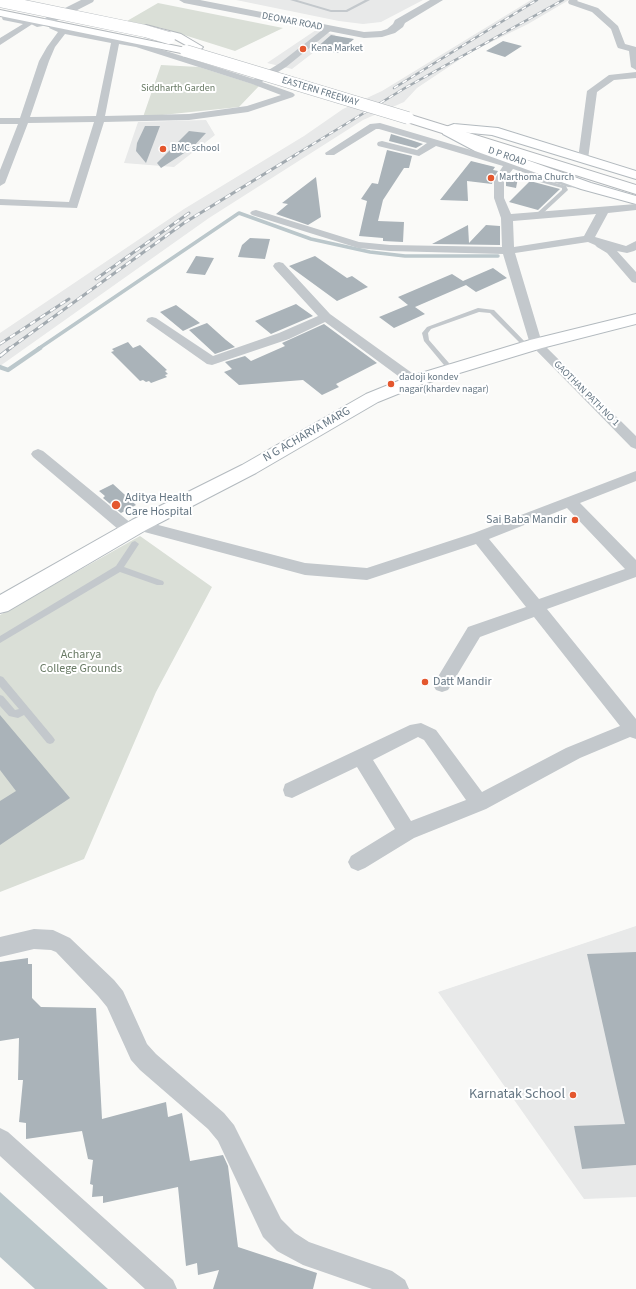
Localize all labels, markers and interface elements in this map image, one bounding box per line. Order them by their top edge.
street label: DEONAR ROAD [261,10,323,34]
place label: Kena Market [311,43,363,55]
marker: Kena Market [298,44,308,54]
street label: EASTERN FREEWAY [280,75,360,109]
park label: Siddharth Garden [141,83,215,95]
place label: BMC school [171,143,219,155]
marker: BMC school [158,144,168,154]
street label: D P ROAD [486,145,528,169]
place label: Marthoma Church [499,172,574,184]
marker: Marthoma Church [486,173,496,183]
street label: GAOTHAN PATH NO 1 [551,359,621,429]
place label: dadoji kondev nagar(khardev nagar) [399,372,489,396]
marker: dadoji kondev nagar(khardev nagar) [386,379,396,389]
street label: N G ACHARYA MARG [261,404,353,466]
place label: Aditya Health Care Hospital [125,491,192,519]
marker: Aditya Health Care Hospital [110,499,122,511]
place label: Sai Baba Mandir [486,513,567,527]
marker: Sai Baba Mandir [570,515,580,525]
park label: Acharya College Grounds [40,648,122,676]
place label: Datt Mandir [433,675,492,689]
marker: Datt Mandir [420,677,430,687]
place label: Karnatak School [469,1087,565,1103]
marker: Karnatak School [568,1090,578,1100]

